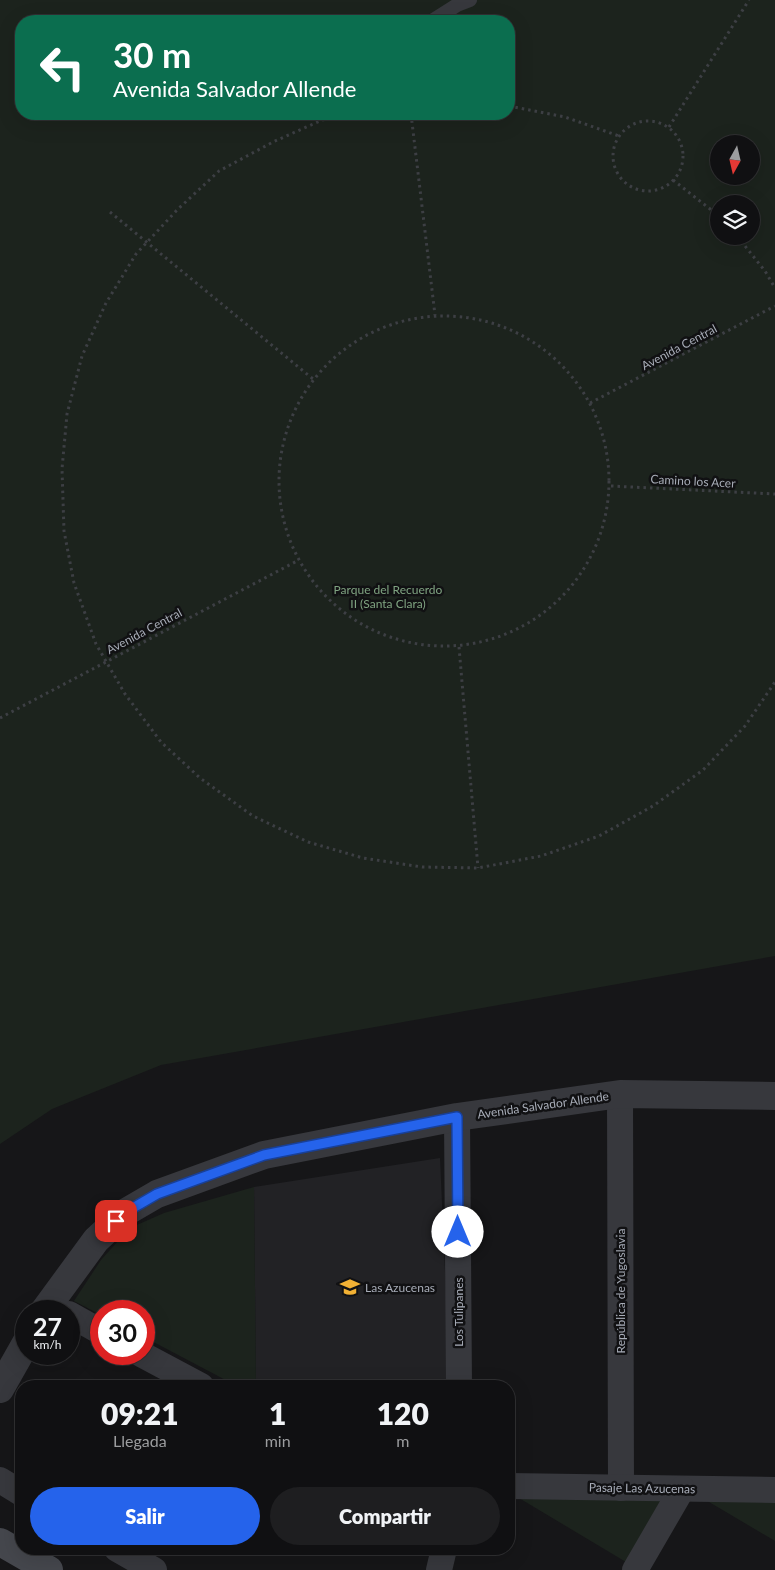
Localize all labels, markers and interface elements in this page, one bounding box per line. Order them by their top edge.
text: 30 m [113,33,191,75]
icon: left [30,35,95,100]
text: Avenida Salvador Allende [113,75,356,102]
north arrow [710,135,760,185]
map controls [710,135,760,245]
button: layers [710,195,760,245]
street label: Avenida Central [639,321,719,373]
street label: Camino los Acer [650,471,737,491]
park label: Parque del Recuerdo II (Santa Clara) [334,582,443,611]
street label: Avenida Central [104,605,184,657]
street label: Avenida Salvador Allende [476,1088,610,1122]
pin [95,1200,137,1242]
position arrow [431,1205,483,1257]
icon: arrive [102,1207,130,1235]
street label: República de Yugoslavia [613,1229,628,1353]
school or university icon: Las Azucenas [339,1276,361,1298]
street label: Los Tulipanes [451,1277,466,1347]
place label: Las Azucenas [365,1280,435,1295]
speed limit sign: 30 [90,1300,155,1365]
text: 27 [33,1311,62,1341]
text: km/h [33,1337,62,1352]
text: 09:21 [101,1395,179,1431]
text: 1 [269,1395,286,1431]
text: 120 [377,1395,429,1431]
text: Llegada [113,1431,167,1450]
text: min [265,1431,291,1450]
text: m [396,1431,409,1450]
street label: Pasaje Las Azucenas [589,1480,695,1496]
button: Salir [30,1487,260,1545]
button: Compartir [270,1487,500,1545]

